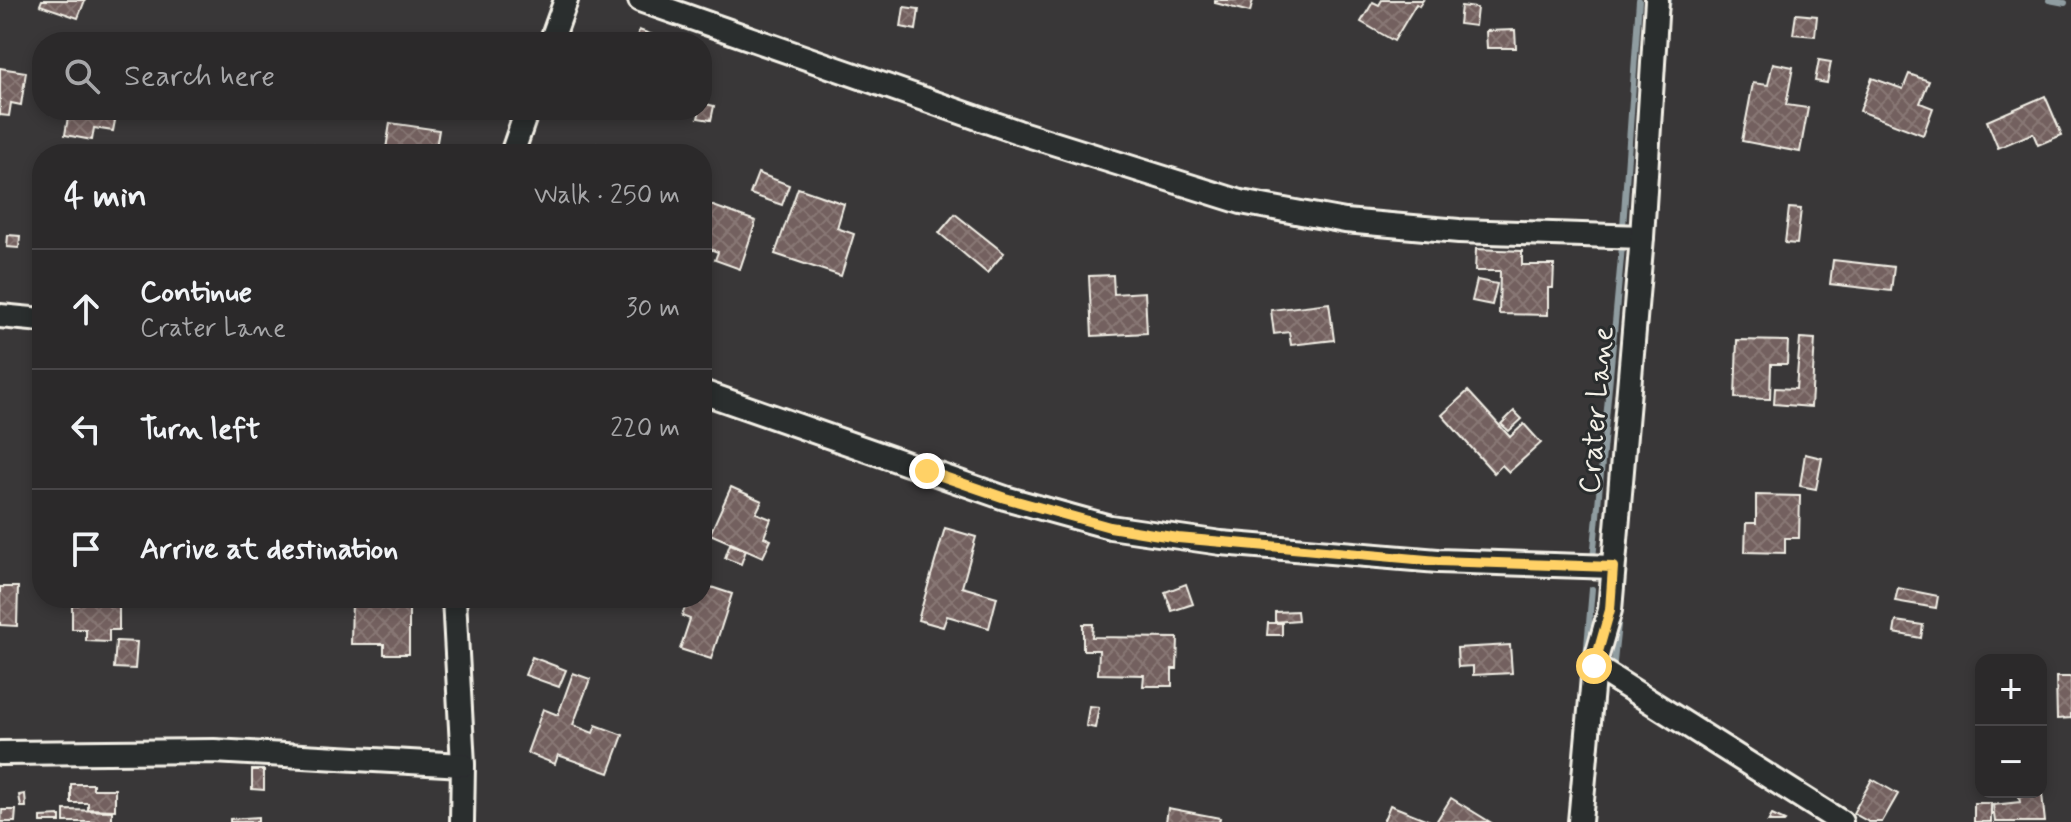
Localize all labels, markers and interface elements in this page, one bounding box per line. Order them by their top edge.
search box [32,32,712,120]
icon: search [60,54,104,98]
text: Search here [124,57,275,96]
text: 4 min [64,174,147,219]
text: Walk · 250 m [534,179,680,213]
text: Continue [140,273,252,312]
icon: ahead [64,287,108,331]
text: 30 m [626,292,680,326]
text: Crater Lane [140,312,286,346]
street label: Crater Lane [1570,325,1624,495]
icon: left [64,407,108,451]
text: Turn left [140,410,260,449]
text: 220 m [610,412,680,446]
route end [909,453,945,489]
icon: arrive [64,527,108,571]
text: Arrive at destination [140,530,398,569]
route start [1576,648,1612,684]
map controls [1975,654,2047,798]
button: + [1975,654,2047,726]
button: − [1975,726,2047,798]

